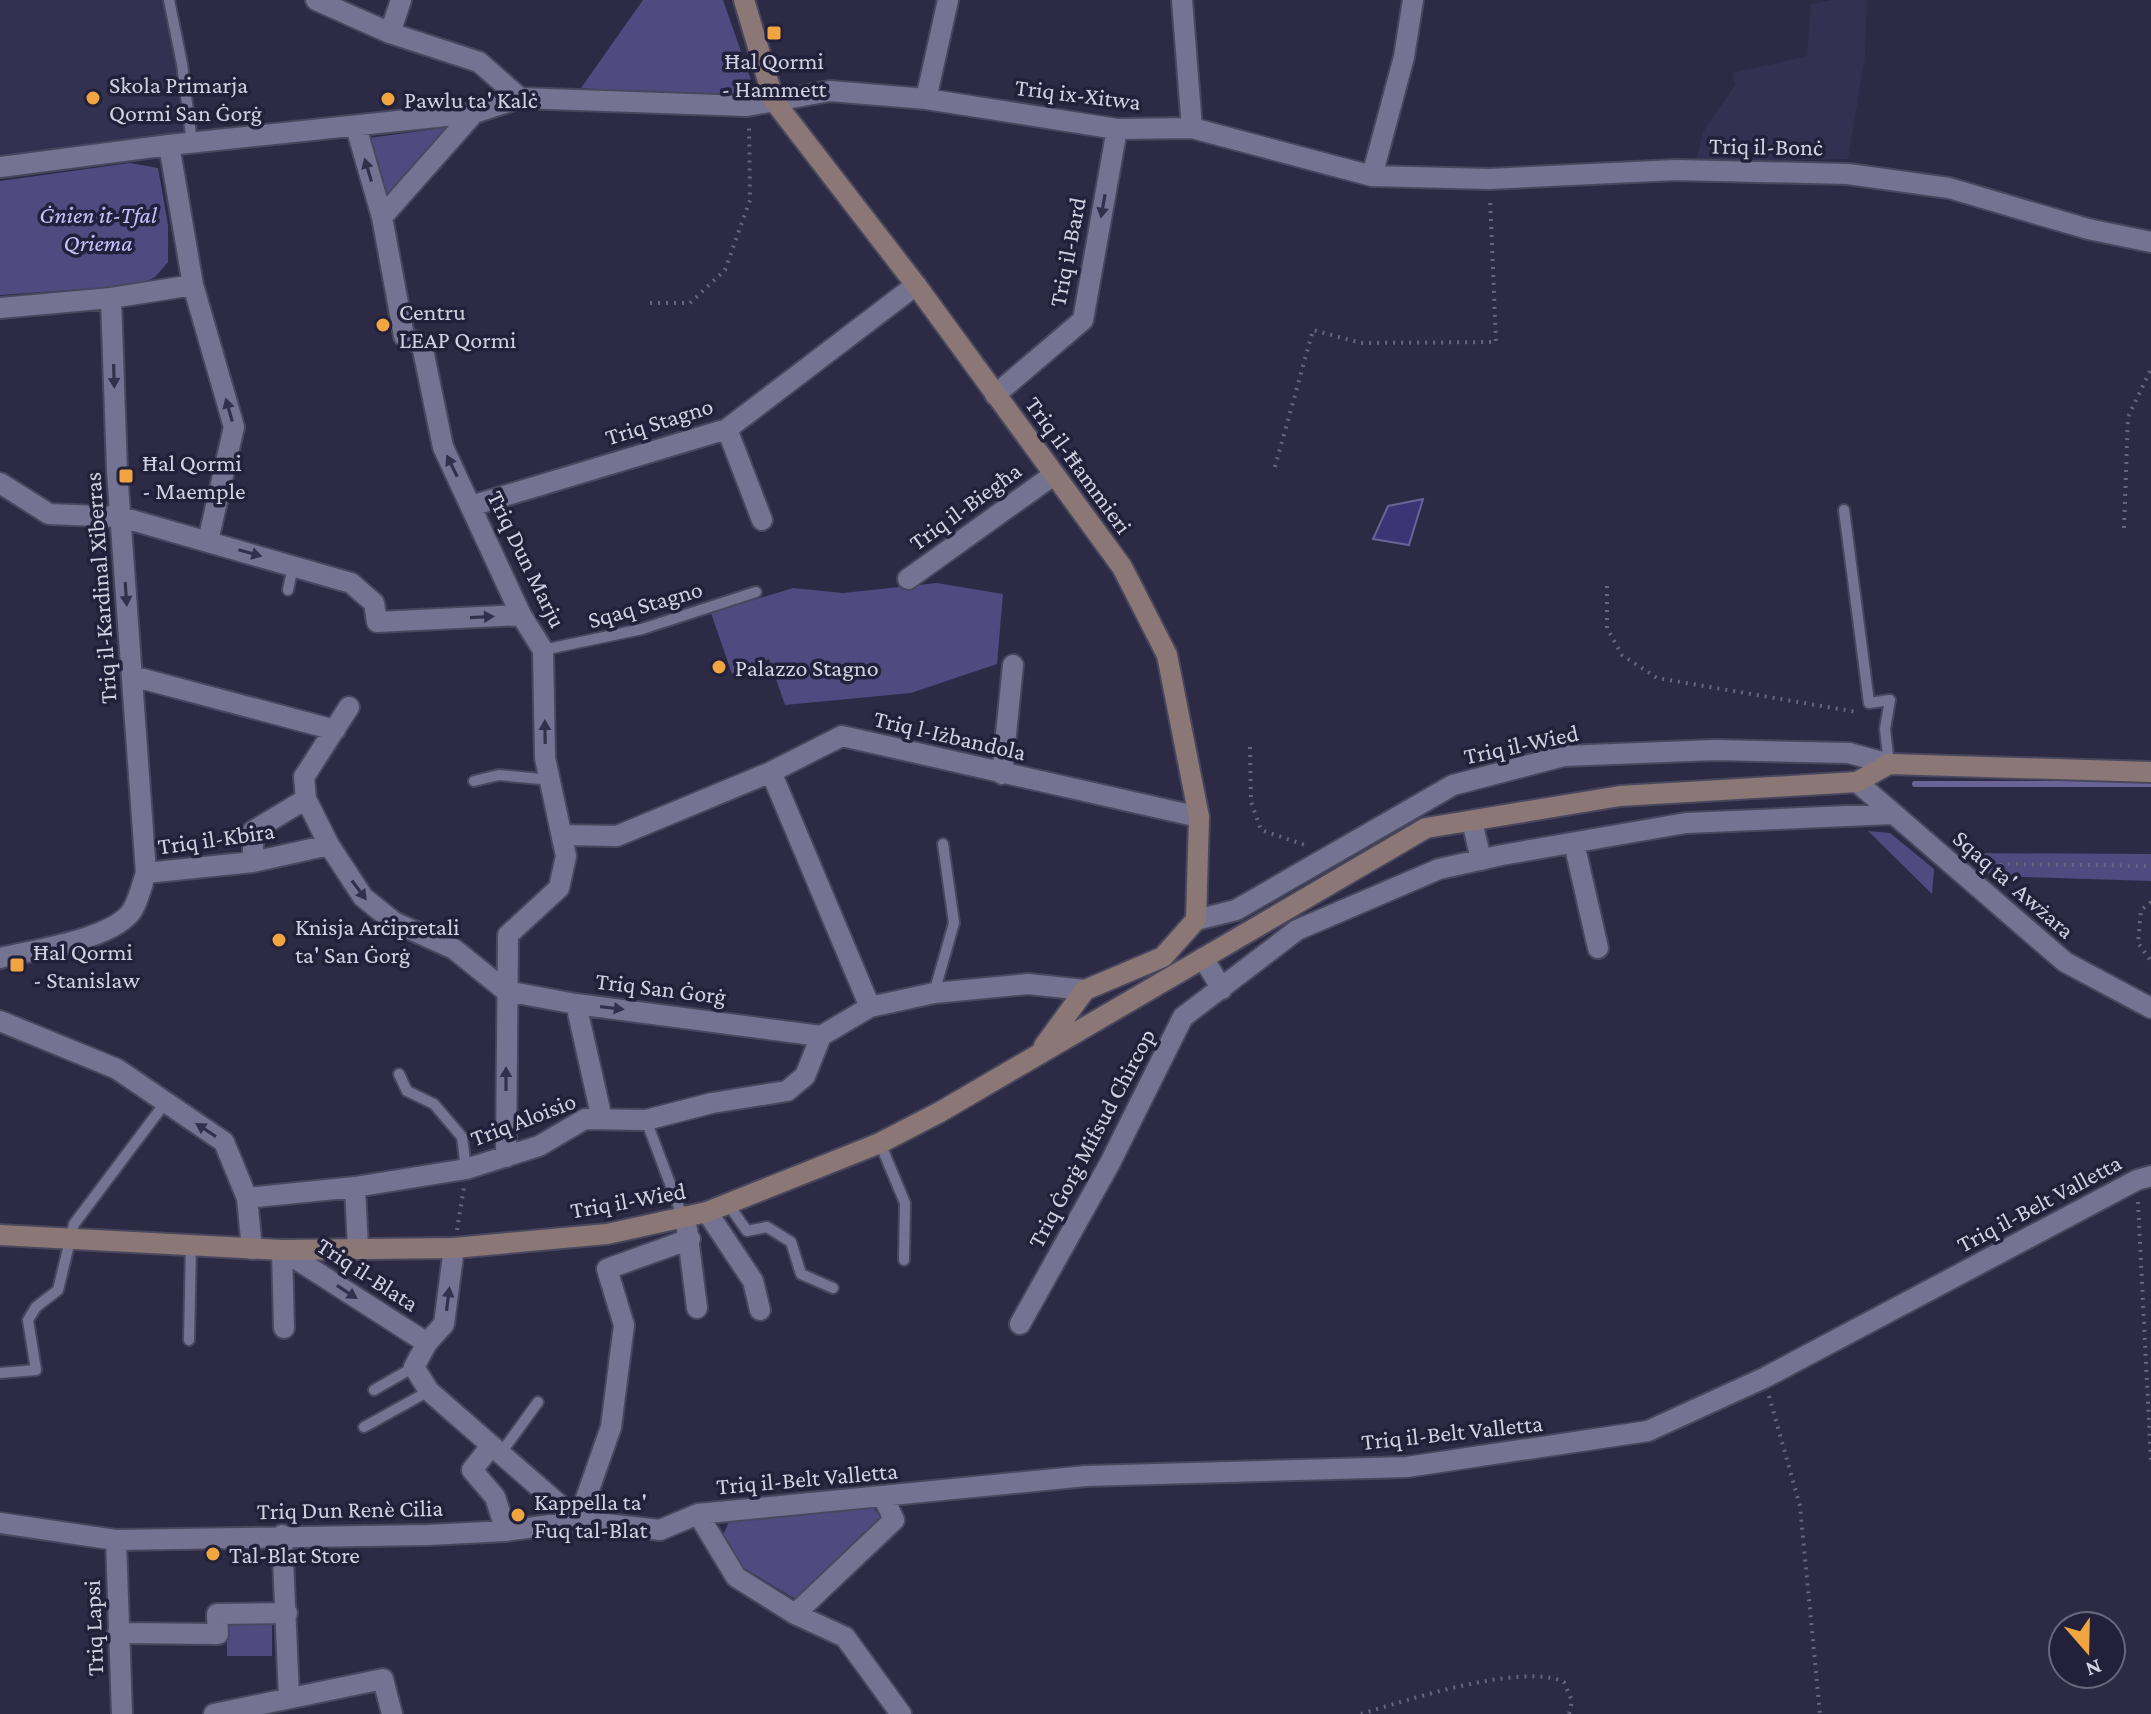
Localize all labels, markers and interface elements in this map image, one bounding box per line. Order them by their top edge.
marker: Ħal Qormi - Hammett [765,24,783,42]
place label: Ħal Qormi - Hammett [721,47,828,102]
place label: Skola Primarja Qormi San Ġorġ [109,71,263,126]
street label: Triq ix-Xitwa [1014,73,1142,115]
place label: Pawlu ta' Kalċ [404,86,538,113]
marker: Skola Primarja Qormi San Ġorġ [84,89,102,107]
marker: Pawlu ta' Kalċ [379,90,397,108]
street label: Triq il-Bonċ [1709,132,1823,160]
one-way arrow [361,157,374,181]
one-way arrow [1097,194,1109,219]
street label: Triq il-Bard [1043,195,1091,309]
park label: Ġnien it-Tfal Qriema [39,201,158,256]
place label: Centru LEAP Qormi [399,298,516,353]
marker: Centru LEAP Qormi [374,316,392,334]
one-way arrow [107,364,120,389]
street label: Triq il-Ħammieri [1020,391,1138,539]
street label: Triq Stagno [602,392,716,450]
one-way arrow [222,398,235,422]
place label: Ħal Qormi - Maemple [142,449,246,504]
one-way arrow [445,455,459,478]
street label: Triq il-Biegħa [904,456,1026,556]
marker: Ħal Qormi - Maemple [117,467,135,485]
street label: Triq il-Kardinal Xiberras [78,471,122,705]
street label: Triq Dun Marju [482,486,572,632]
one-way arrow [238,547,262,560]
street label: Sqaq Stagno [585,575,705,633]
one-way arrow [120,582,133,607]
one-way arrow [470,610,495,623]
place label: Palazzo Stagno [735,654,879,681]
marker: Palazzo Stagno [710,658,728,676]
street label: Triq l-Iżbandola [871,704,1029,766]
one-way arrow [539,719,551,744]
street label: Triq il-Wied [1461,719,1581,769]
street label: Triq il-Kbira [156,816,276,860]
street label: Sqaq ta' Awżara [1948,824,2080,944]
one-way arrow [351,880,367,900]
place label: Knisja Arċipretali ta' San Ġorġ [295,913,459,968]
marker: Knisja Arċipretali ta' San Ġorġ [270,931,288,949]
place label: Ħal Qormi - Stanislaw [33,938,140,993]
marker: Ħal Qormi - Stanislaw [8,956,26,974]
street label: Triq San Ġorġ [594,967,728,1009]
one-way arrow [600,1002,625,1015]
street label: Triq Ġorġ Mifsud Chircop [1022,1024,1160,1252]
one-way arrow [500,1066,512,1091]
street label: Triq Aloisio [467,1087,579,1151]
one-way arrow [195,1123,216,1138]
street label: Triq il-Belt Valletta [1952,1148,2126,1258]
street label: Triq il-Wied [568,1177,688,1223]
street label: Triq il-Blata [312,1231,424,1317]
one-way arrow [337,1284,358,1299]
one-way arrow [441,1286,454,1311]
street label: Triq il-Belt Valletta [1360,1409,1544,1455]
street label: Triq il-Belt Valletta [715,1457,899,1499]
place label: Kappella ta' Fuq tal-Blat [534,1488,648,1543]
street label: Triq Dun Renè Cilia [257,1494,443,1524]
marker: Kappella ta' Fuq tal-Blat [509,1506,527,1524]
place label: Tal-Blat Store [229,1541,360,1568]
marker: Tal-Blat Store [204,1545,222,1563]
street label: Triq Lapsi [78,1580,108,1676]
north arrow [2047,1610,2127,1690]
text: N [2082,1654,2105,1683]

